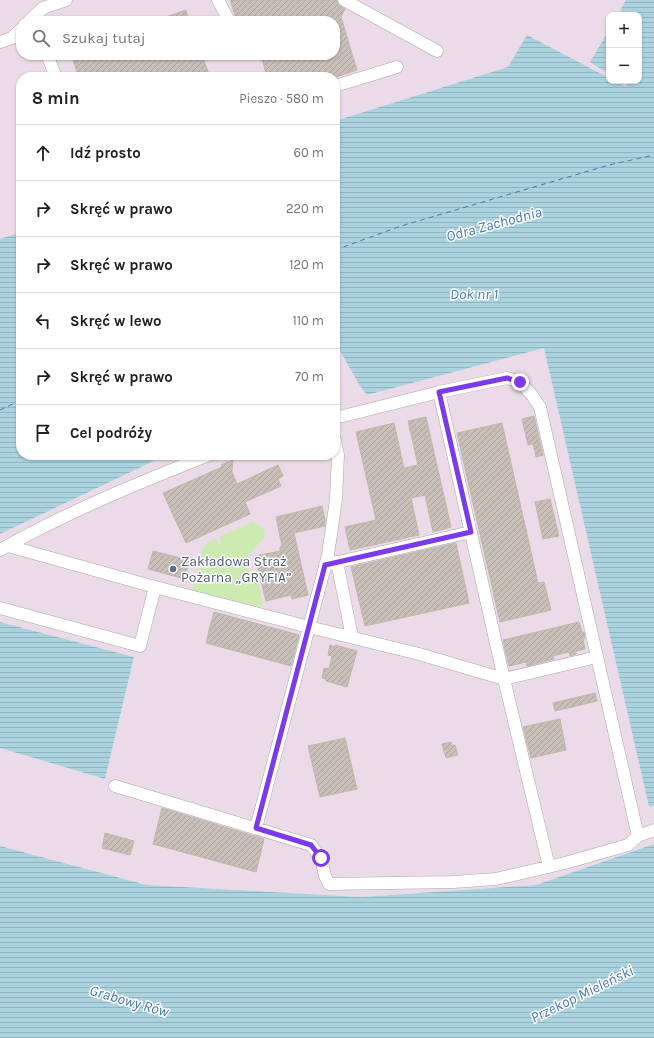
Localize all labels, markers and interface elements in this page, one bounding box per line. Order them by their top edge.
map controls [606,12,642,84]
button: + [606,12,642,48]
search box [16,16,340,60]
icon: search [30,27,52,49]
text: Szukaj tutaj [62,29,146,47]
button: − [606,48,642,84]
text: 8 min [32,88,80,108]
text: Pieszo · 580 m [239,91,324,106]
icon: ahead [32,142,54,164]
text: Idź prosto [70,144,141,162]
text: 60 m [294,145,324,160]
icon: right [32,198,54,220]
text: Skręć w prawo [70,200,173,218]
text: 220 m [286,201,324,216]
water label: Odra Zachodnia [444,203,544,245]
icon: right [32,254,54,276]
text: Skręć w prawo [70,256,173,274]
text: 120 m [289,257,324,272]
water label: Dok nr 1 [450,285,498,303]
icon: left [32,310,54,332]
text: Skręć w lewo [70,312,162,330]
text: 110 m [292,313,324,328]
icon: right [32,366,54,388]
text: Skręć w prawo [70,368,173,386]
text: 70 m [295,369,324,384]
route end [511,373,529,391]
icon: arrive [32,422,54,444]
text: Cel podróży [70,424,152,442]
place label: Zakładowa Straż Pożarna „GRYFIA” [181,553,292,586]
marker: Zakładowa Straż Pożarna „GRYFIA” [168,564,178,574]
route start [312,849,330,867]
water label: Przekop Mieleński [528,961,636,1027]
water label: Grabowy Rów [87,981,172,1021]

